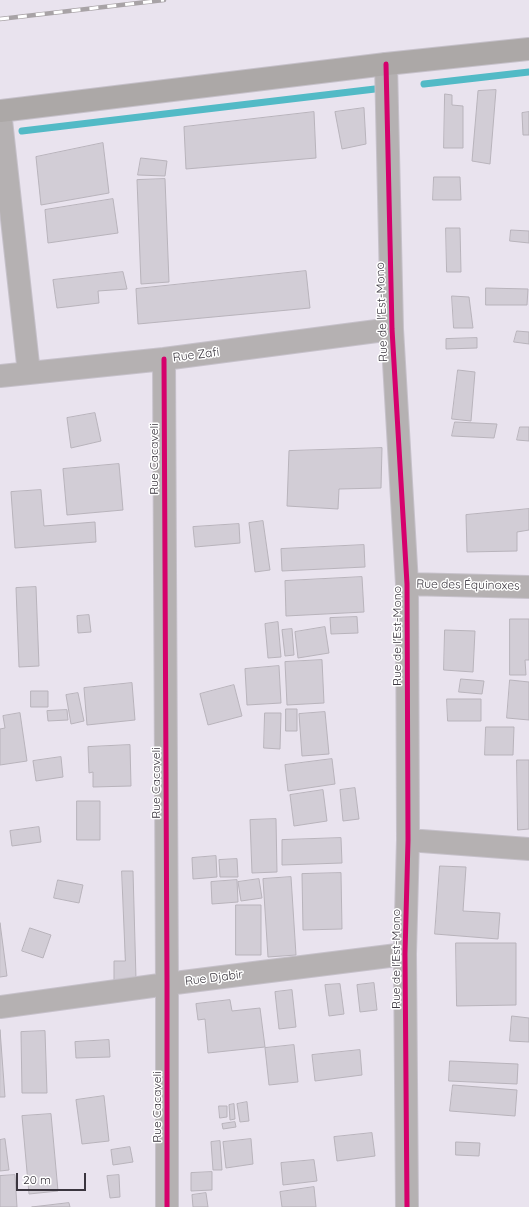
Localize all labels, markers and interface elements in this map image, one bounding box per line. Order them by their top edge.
street label: Rue de l'Est-Mono [373,262,391,362]
street label: Rue Zafi [172,345,220,365]
street label: Rue Cacaveli [147,423,161,495]
street label: Rue des Équinoxes [416,577,520,593]
street label: Rue de l'Est-Mono [390,586,404,686]
street label: Rue Cacaveli [149,747,163,819]
street label: Rue de l'Est-Mono [389,909,403,1009]
street label: Rue Djabir [184,967,244,989]
street label: Rue Cacaveli [150,1071,164,1143]
scale bar [18,1165,88,1191]
text: 20 m [23,1172,51,1187]

